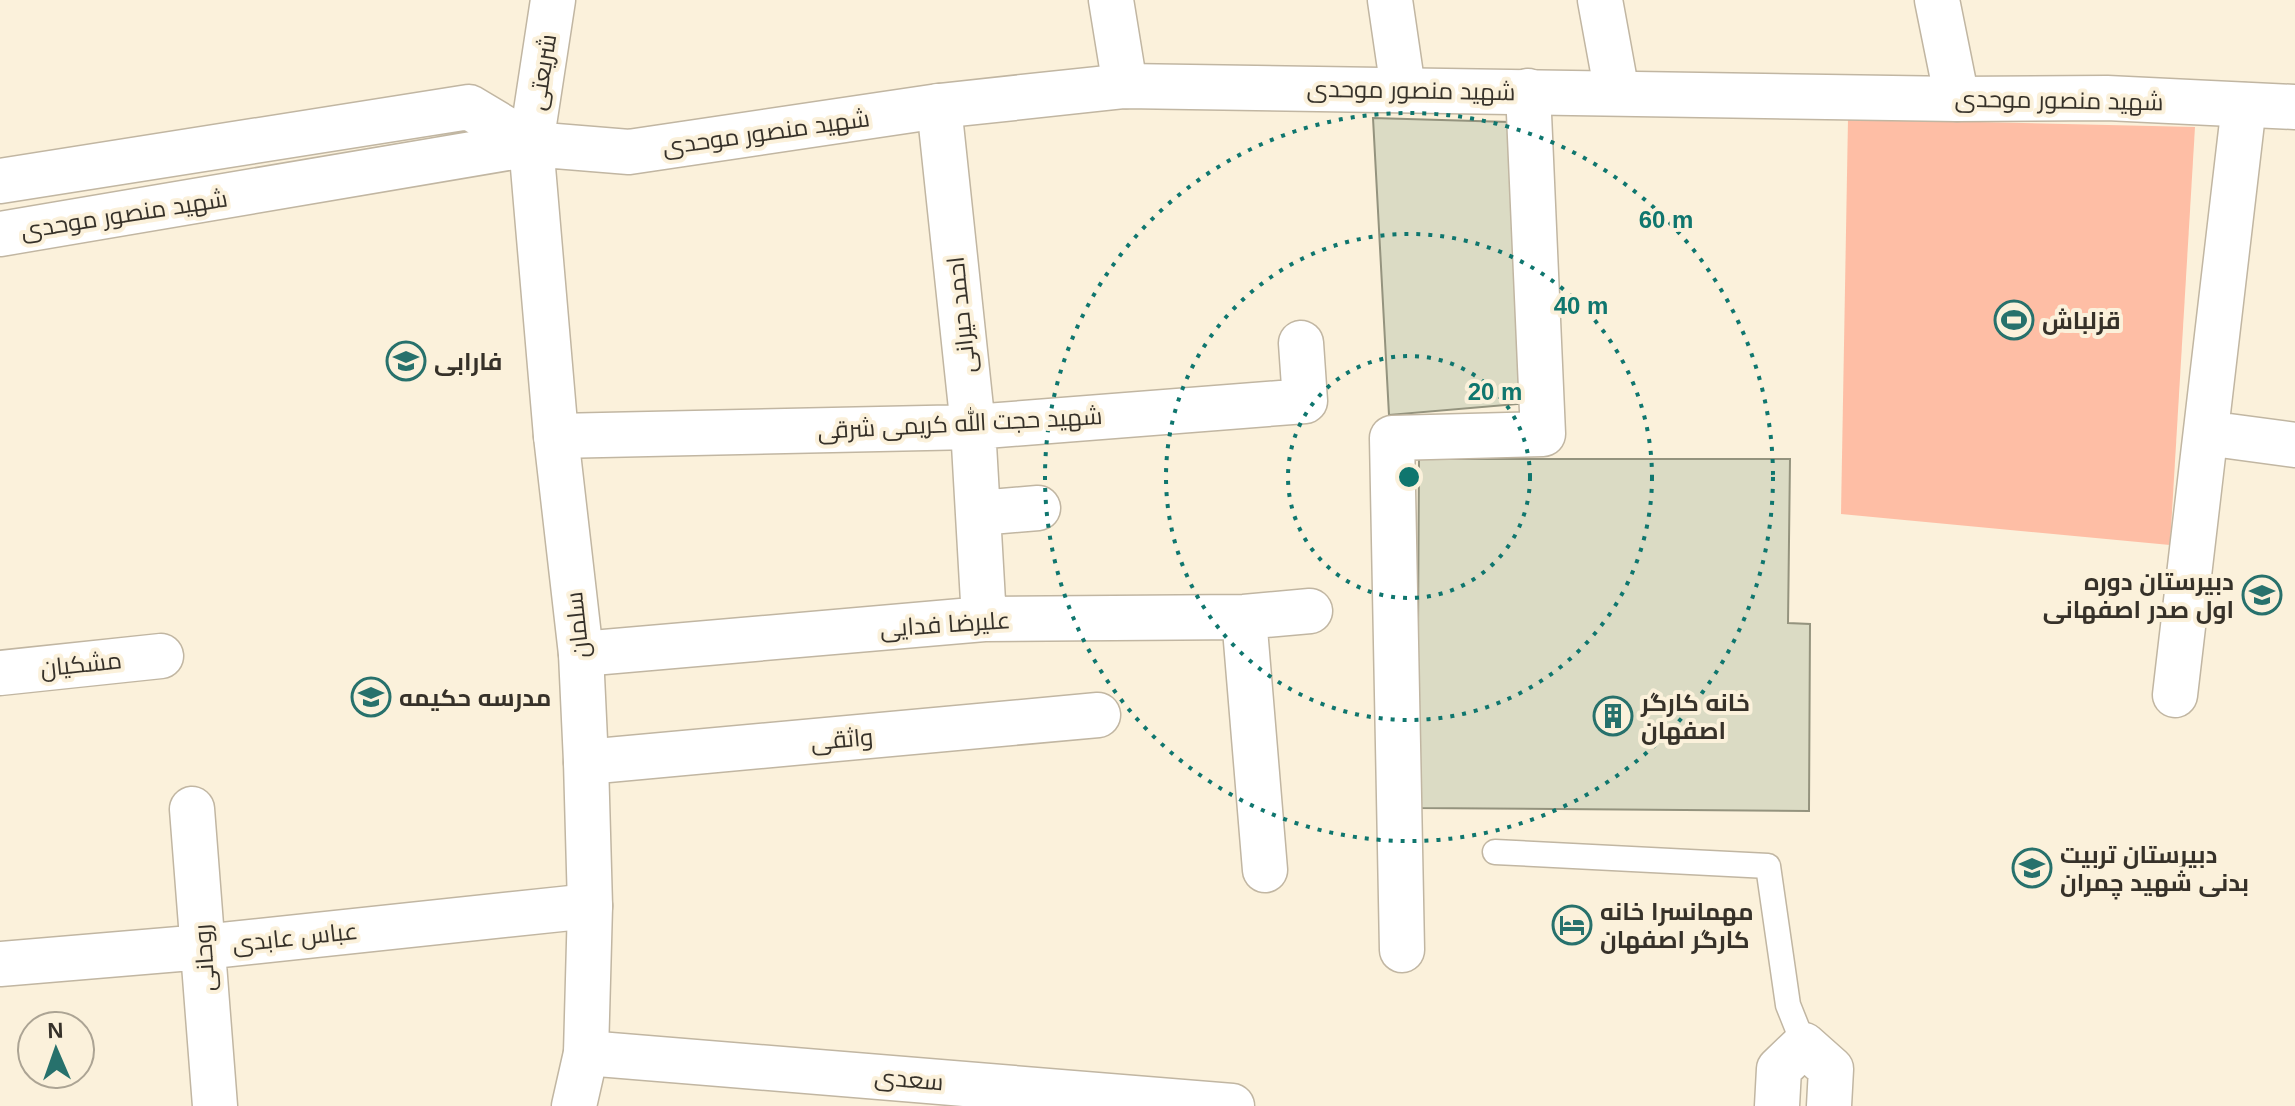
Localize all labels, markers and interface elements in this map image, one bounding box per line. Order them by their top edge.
street label: شریعتی [523,32,562,112]
street label: شهید منصور موحدی [1306,75,1516,106]
street label: شهید منصور موحدی [1954,85,2164,116]
street label: شهید منصور موحدی [661,104,871,161]
street label: شهید منصور موحدی [19,184,229,245]
text: 60 m [1639,206,1693,233]
street label: احمد حیرانی [941,255,982,375]
text: 40 m [1554,292,1608,319]
sports icon: قزلباش [1993,299,2035,341]
place label: قزلباش [2042,307,2121,335]
school or university icon: فارابی [385,340,427,382]
place label: فارابی [434,348,502,376]
text: 20 m [1468,378,1522,405]
street label: شهید حجت الله کریمی شرقی [817,400,1103,445]
centre of rings [1395,463,1423,491]
place label: دبیرستان دوره اول صدر اصفهانی [2043,568,2234,624]
school or university icon: دبیرستان دوره اول صدر اصفهانی [2241,574,2283,616]
street label: سلمان [560,590,595,659]
street label: علیرضا فدایی [879,606,1011,643]
street label: مشکیان [39,646,123,683]
school or university icon: مدرسه حکیمه [350,676,392,718]
place label: مدرسه حکیمه [399,684,551,712]
place label: خانه کارگر اصفهان [1640,689,1750,745]
building icon: خانه کارگر اصفهان [1592,695,1634,737]
street label: واثقی [810,723,874,756]
place label: دبیرستان تربیت بدنی شهید چمران [2060,841,2249,900]
school or university icon: دبیرستان تربیت بدنی شهید چمران [2011,847,2053,889]
place label: مهمانسرا خانه کارگر اصفهان [1600,898,1754,954]
hotel icon: مهمانسرا خانه کارگر اصفهان [1551,904,1593,946]
street label: عباس عابدی [231,917,359,958]
street label: روحانی [188,923,221,993]
north arrow [16,1010,96,1090]
text: N [47,1018,64,1043]
street label: سعدی [873,1063,945,1096]

